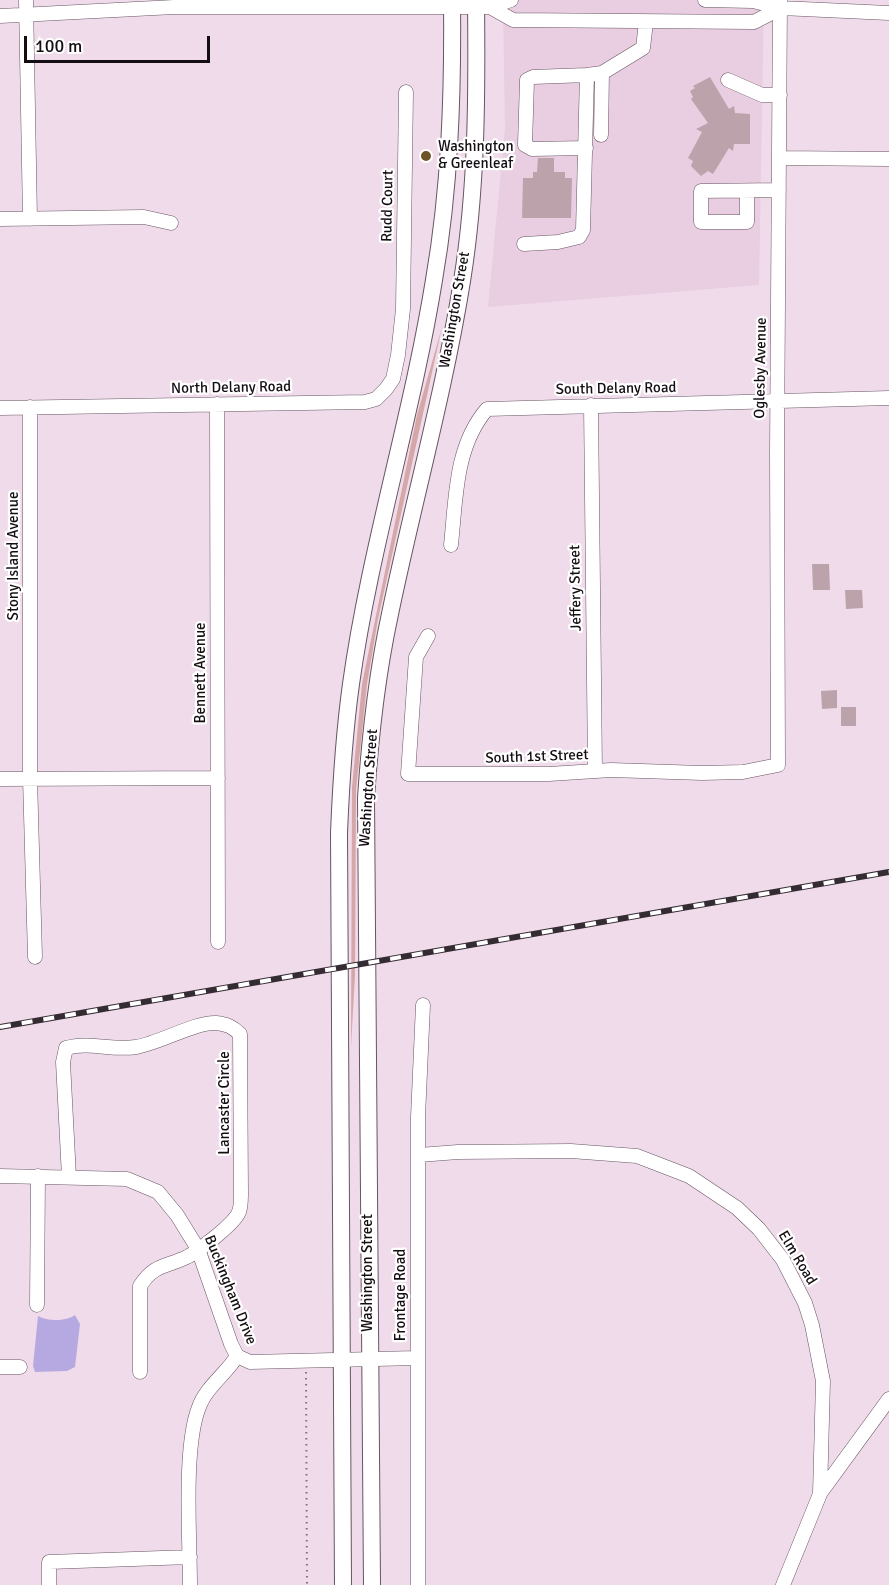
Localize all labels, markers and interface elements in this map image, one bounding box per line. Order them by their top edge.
scale bar [27,24,213,62]
text: 100 m [35,35,82,57]
place label: Washington & Greenleaf [438,138,514,173]
marker: Washington & Greenleaf [419,149,433,163]
street label: Rudd Court [378,170,398,242]
street label: Washington Street [436,250,474,370]
street label: Oglesby Avenue [751,317,771,419]
street label: North Delany Road [171,378,291,398]
street label: South Delany Road [556,379,676,399]
street label: Stony Island Avenue [5,492,23,620]
street label: Jeffery Street [566,545,586,631]
street label: Bennett Avenue [192,622,210,724]
street label: Washington Street [356,728,382,848]
street label: South 1st Street [485,746,589,768]
street label: Lancaster Circle [216,1051,234,1155]
street label: Washington Street [359,1214,377,1332]
street label: Elm Road [774,1228,820,1288]
street label: Buckingham Drive [200,1233,260,1347]
street label: Frontage Road [392,1249,410,1341]

